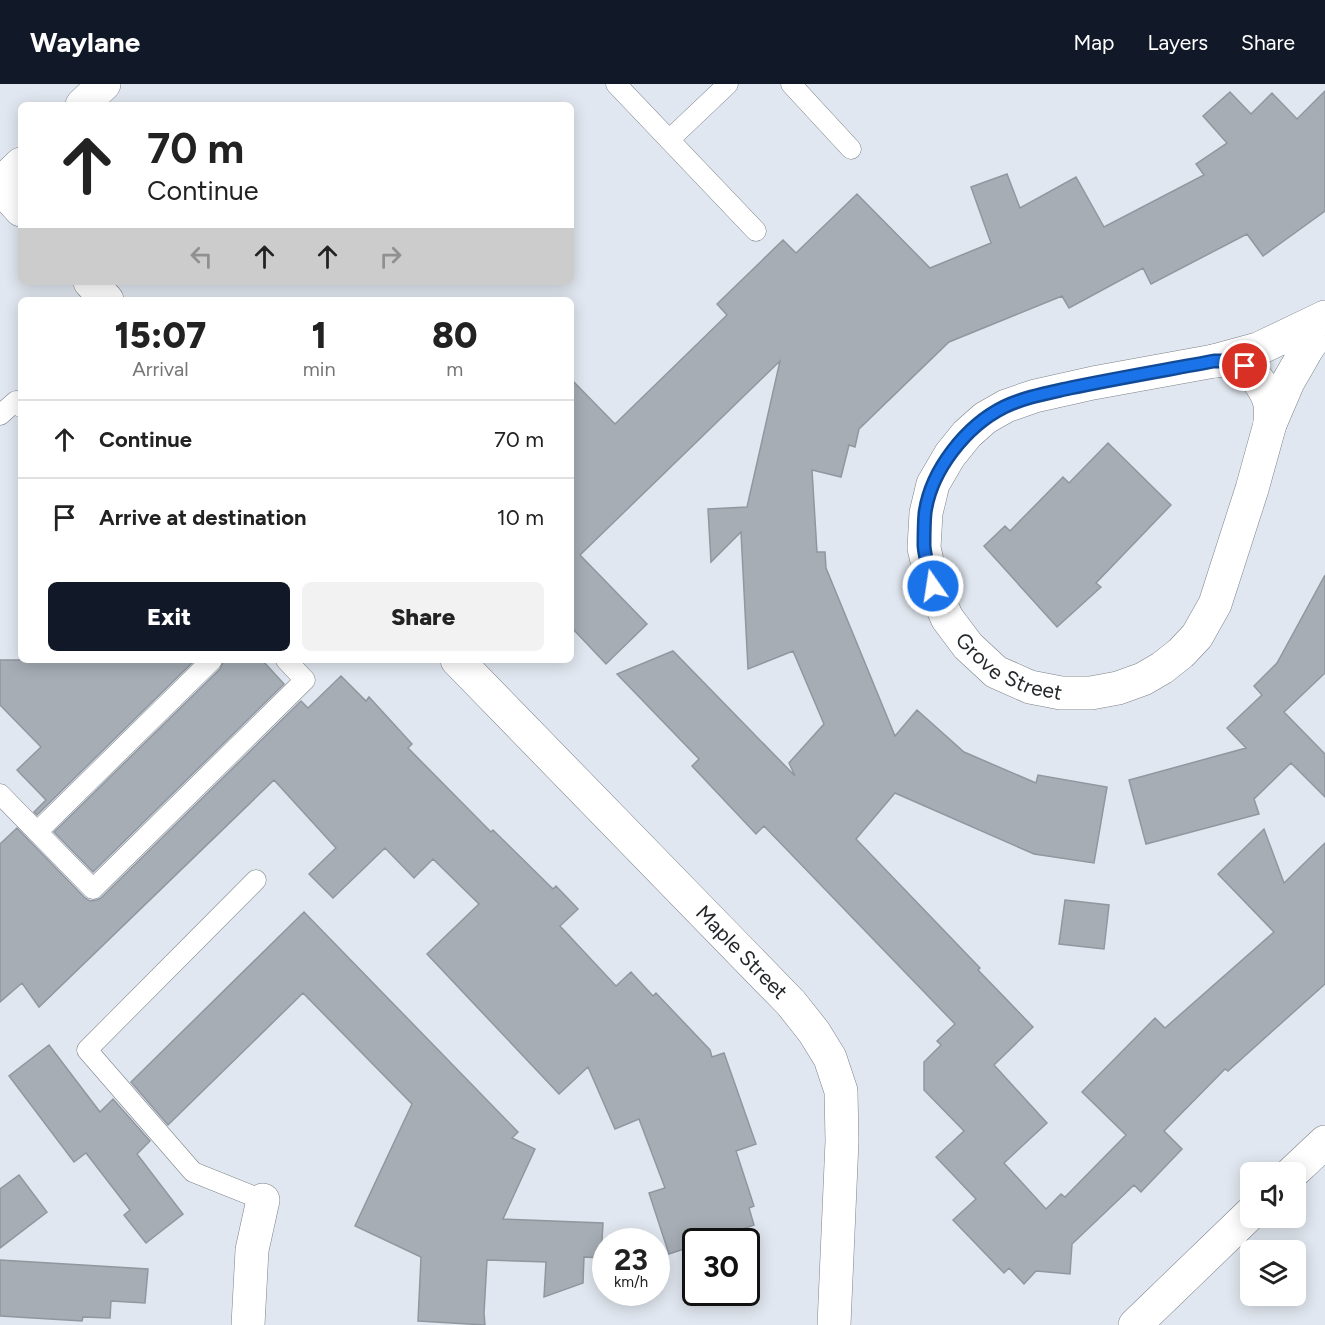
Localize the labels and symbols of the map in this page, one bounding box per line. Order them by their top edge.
pin [1219,340,1270,391]
position arrow [901,554,965,618]
street label: Grove Street [950,628,1064,705]
street label: Maple Street [691,900,793,1004]
speed limit sign: 30 [682,1228,760,1306]

